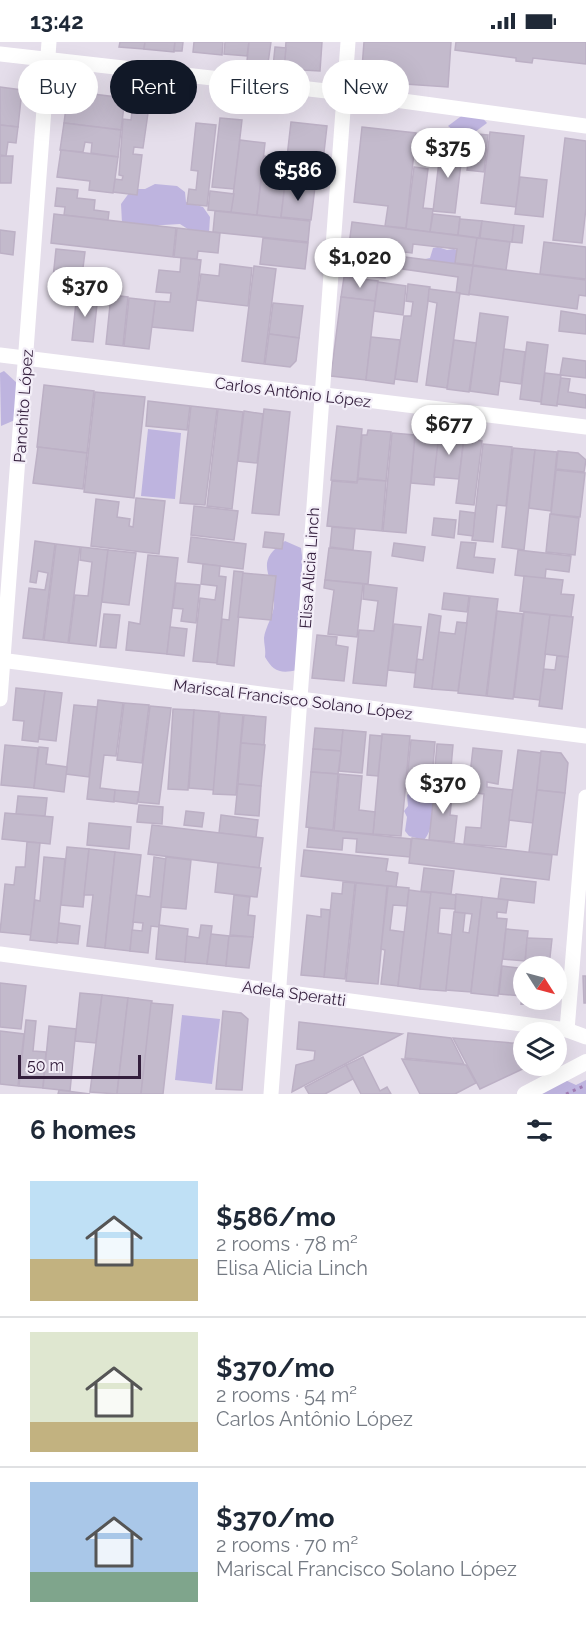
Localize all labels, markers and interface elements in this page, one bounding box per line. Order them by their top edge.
text: 13:42 [30,8,84,34]
chip: Buy [18,60,98,114]
chip: Rent [110,60,197,114]
chip: Filters [209,60,310,114]
chip: New [322,60,409,114]
pin: $375 [412,128,484,179]
text: $375 [425,135,471,159]
pin: $586 [262,151,334,202]
text: $586 [274,158,322,182]
pin: $1,020 [311,238,409,289]
text: $1,020 [328,245,392,269]
pin: $370 [49,267,121,318]
text: $370 [61,274,109,298]
street label: Panchito López [10,348,37,464]
street label: Carlos Antônio López [214,373,372,412]
pin: $677 [413,405,485,456]
text: $677 [425,412,473,436]
street label: Elisa Alicia Linch [296,507,323,629]
street label: Mariscal Francisco Solano López [172,675,414,724]
pin: $370 [407,764,479,815]
text: $370 [419,771,467,795]
north arrow [513,956,567,1010]
map controls [513,956,567,1076]
street label: Adela Speratti [241,977,347,1010]
button: layers [513,1022,567,1076]
scale bar [18,1052,141,1080]
text: 50 m [27,1056,64,1075]
icon: filters [523,1114,556,1147]
text: 6 homes [30,1115,136,1145]
text: $586/mo [216,1202,336,1232]
icon: home [78,1205,150,1277]
text: 2 rooms · 78 m² [216,1232,358,1256]
text: Elisa Alicia Linch [216,1256,368,1280]
text: $370/mo [216,1353,334,1383]
icon: home [78,1356,150,1428]
text: 2 rooms · 54 m² [216,1383,357,1407]
text: Carlos Antônio López [216,1407,413,1431]
text: $370/mo [216,1503,334,1533]
icon: home [78,1506,150,1578]
text: 2 rooms · 70 m² [216,1533,358,1557]
text: Mariscal Francisco Solano López [216,1557,517,1581]

